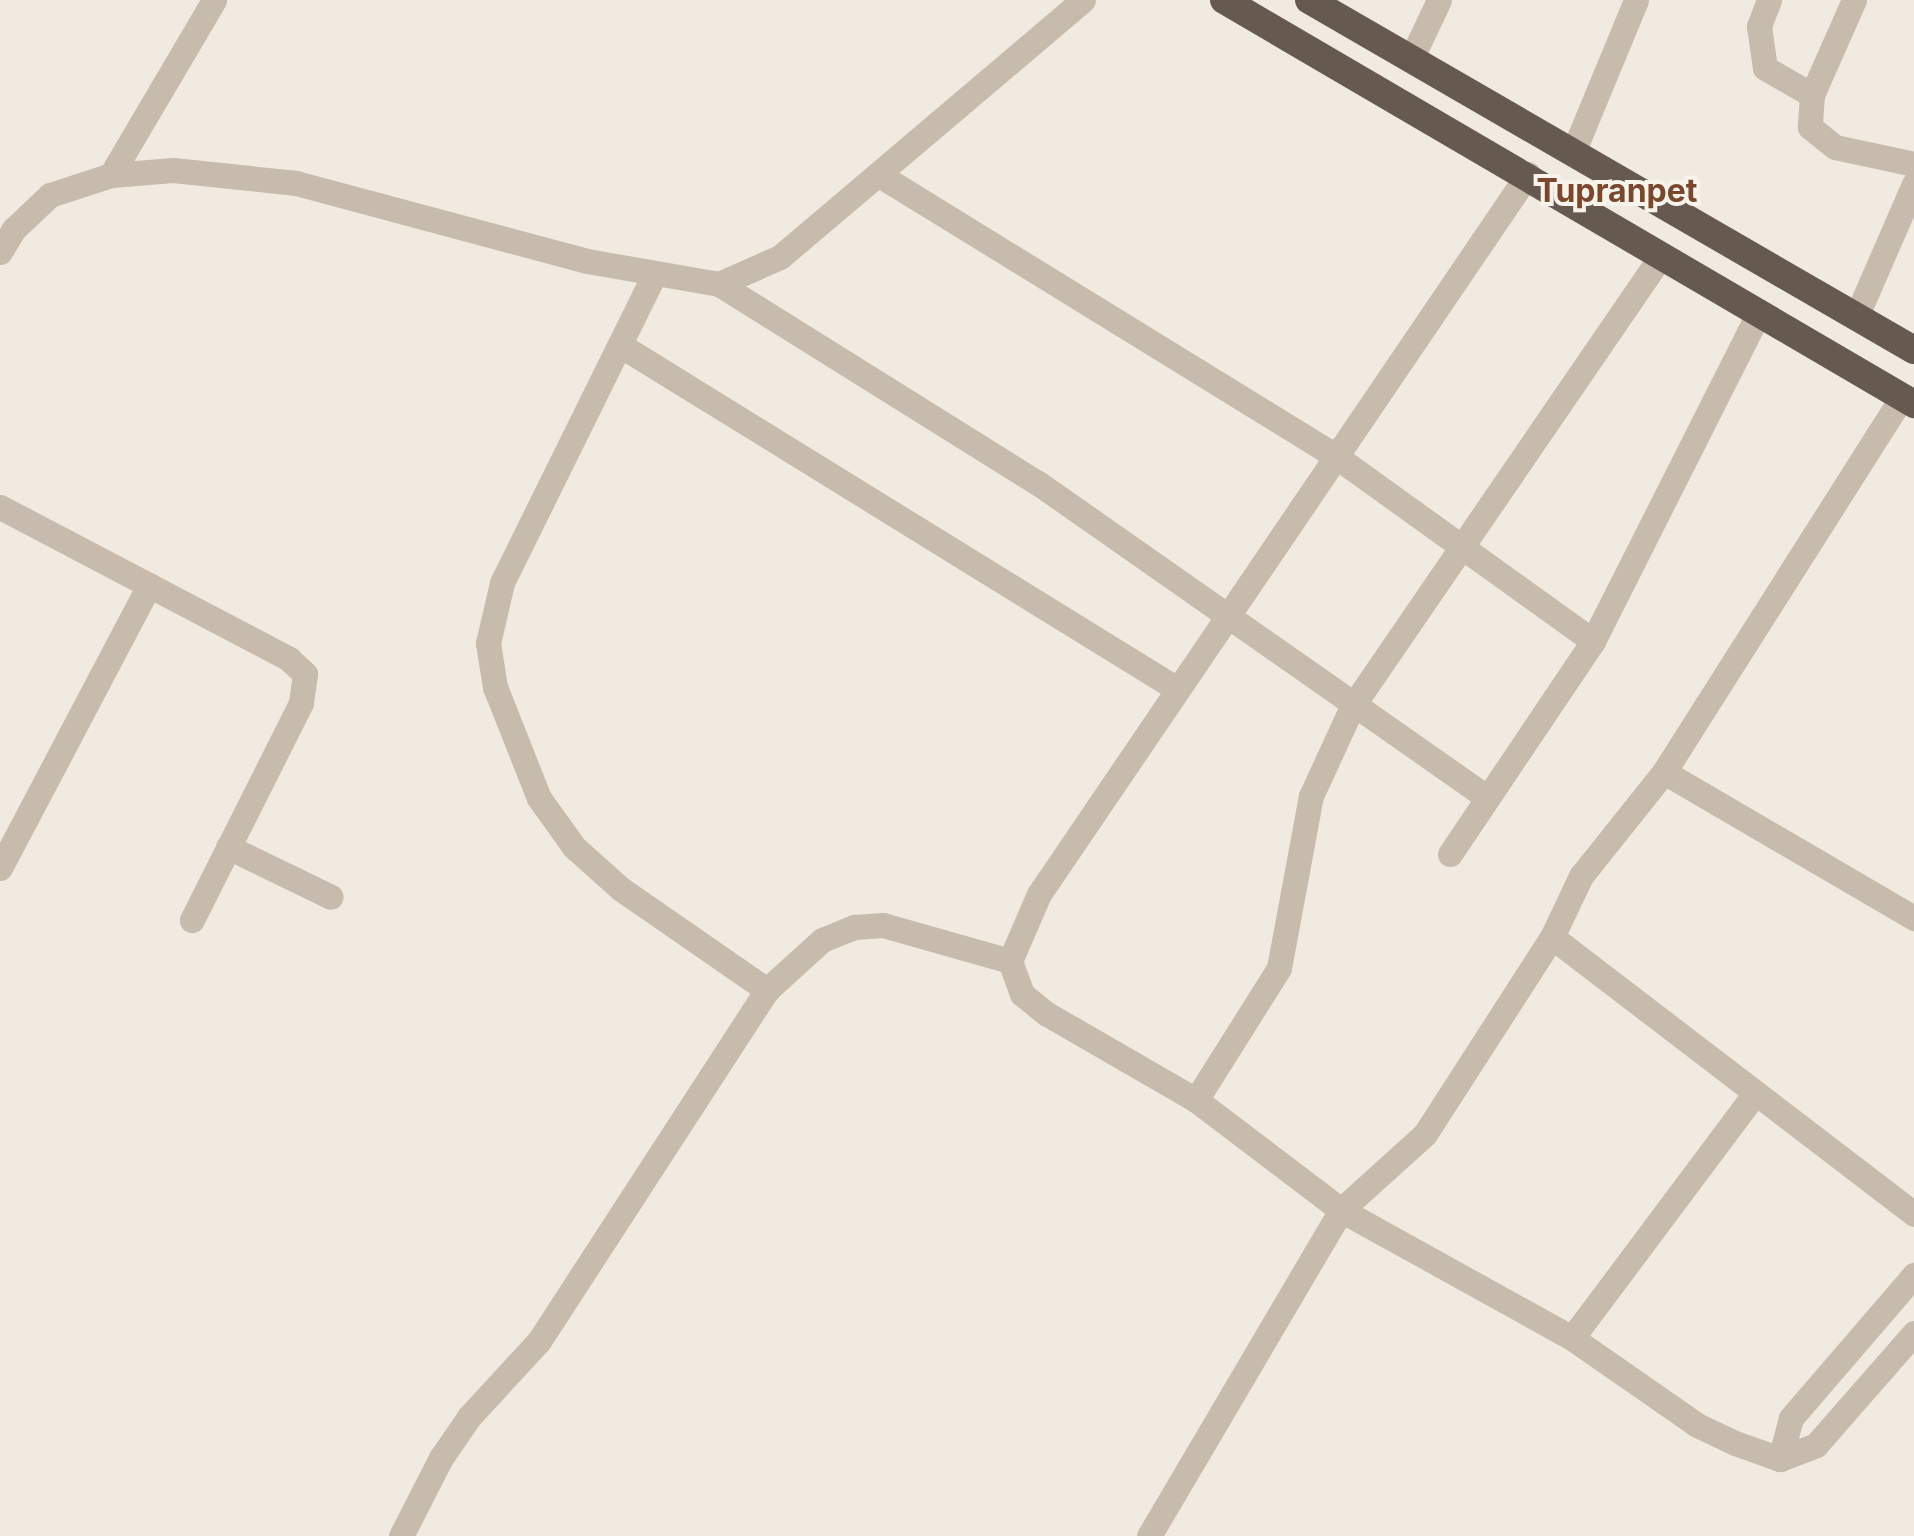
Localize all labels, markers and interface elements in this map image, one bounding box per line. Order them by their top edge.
district label: Tupranpet [1536,172,1698,210]

